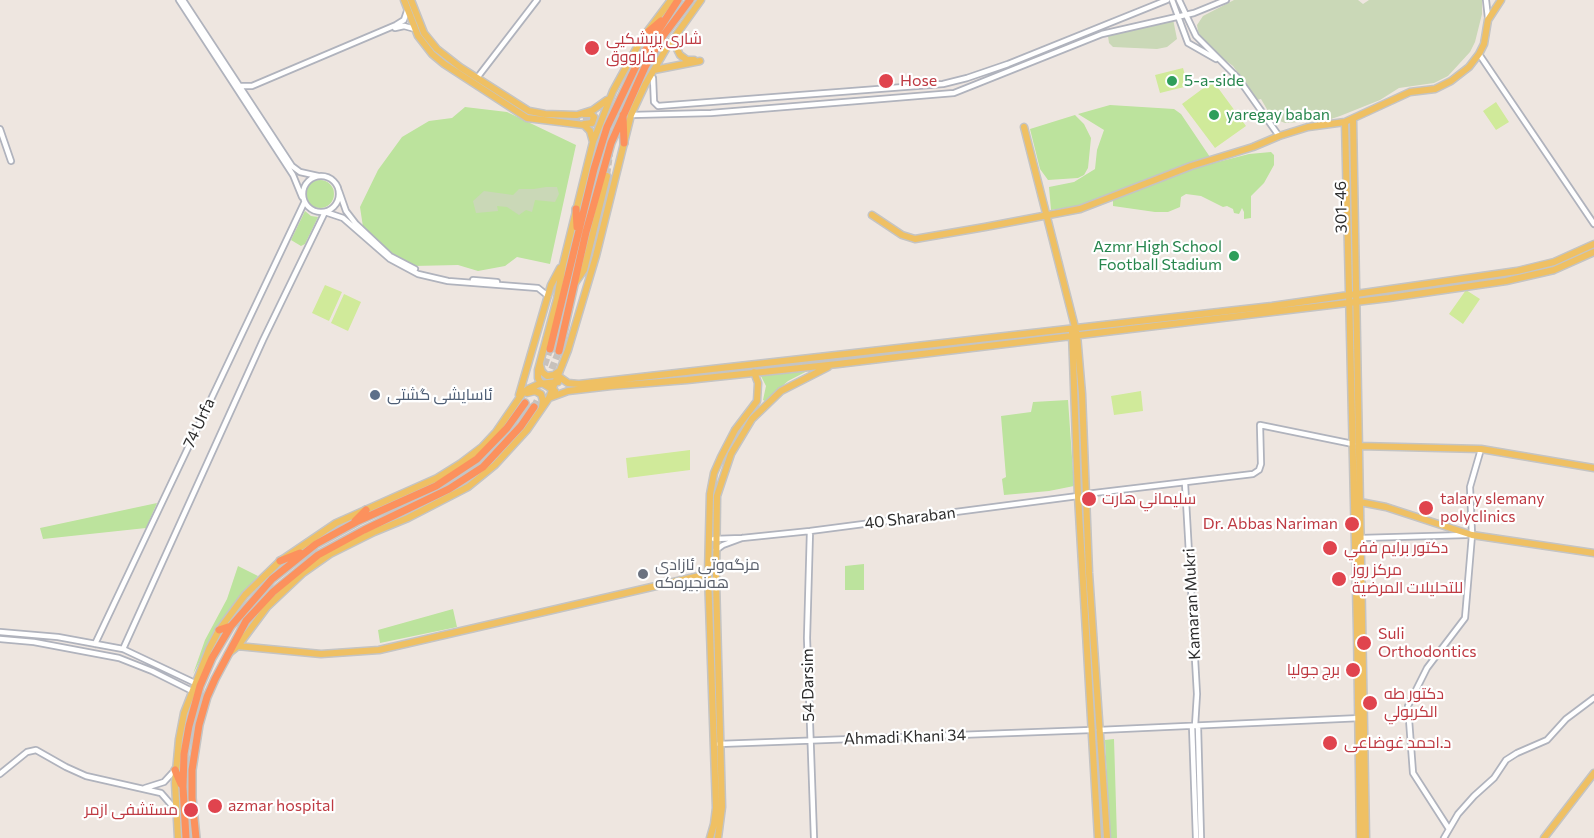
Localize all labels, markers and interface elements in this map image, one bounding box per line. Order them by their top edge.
place label: شاری پزیشکیی فارووق [606,29,702,67]
marker: شاری پزیشکیی فارووق [583,39,601,57]
place label: Hose [900,71,937,91]
place label: 5-a-side [1184,71,1244,91]
marker: Hose [877,72,895,90]
marker: 5-a-side [1165,74,1179,88]
place label: yaregay baban [1226,105,1330,125]
marker: yaregay baban [1207,108,1221,122]
street label: 301-46 [1331,181,1351,233]
place label: Azmr High School Football Stadium [1093,237,1222,275]
marker: Azmr High School Football Stadium [1227,249,1241,263]
place label: ئاسایشی گشتی [387,385,493,405]
marker: ئاسایشی گشتی [368,388,382,402]
street label: 74 Urfa [179,395,219,451]
place label: سليماني هارت [1102,489,1196,509]
place label: talary slemany polyclinics [1440,489,1544,527]
marker: سليماني هارت [1080,490,1098,508]
marker: talary slemany polyclinics [1417,499,1435,517]
street label: 40 Sharaban [863,503,957,533]
place label: Dr. Abbas Nariman [1203,514,1338,534]
marker: Dr. Abbas Nariman [1343,515,1361,533]
place label: دكتور برايم ففي [1344,538,1448,558]
marker: دكتور برايم ففي [1321,539,1339,557]
street label: Kamaran Mukri [1179,548,1205,660]
place label: مزگه‌وتی ئازادی هه‌نجیره‌که [655,555,760,593]
place label: مركز روز للتحليلات المرضية [1352,560,1463,598]
marker: مزگه‌وتی ئازادی هه‌نجیره‌که [636,567,650,581]
marker: مركز روز للتحليلات المرضية [1330,570,1348,588]
place label: Suli Orthodontics [1378,624,1477,662]
marker: Suli Orthodontics [1355,634,1373,652]
street label: 54 Darsim [798,648,818,722]
place label: برج جوليا [1287,660,1340,680]
marker: برج جوليا [1344,661,1362,679]
place label: دكتور طه الكربولي [1384,684,1444,722]
marker: دكتور طه الكربولي [1361,694,1379,712]
street label: Ahmadi Khani 34 [844,725,966,749]
place label: د.احمد غوضاعی [1344,733,1451,753]
marker: د.احمد غوضاعی [1321,734,1339,752]
place label: azmar hospital [228,796,335,816]
marker: azmar hospital [206,797,224,815]
place label: مستشفى ازمر [84,800,178,820]
marker: مستشفى ازمر [182,801,200,819]

